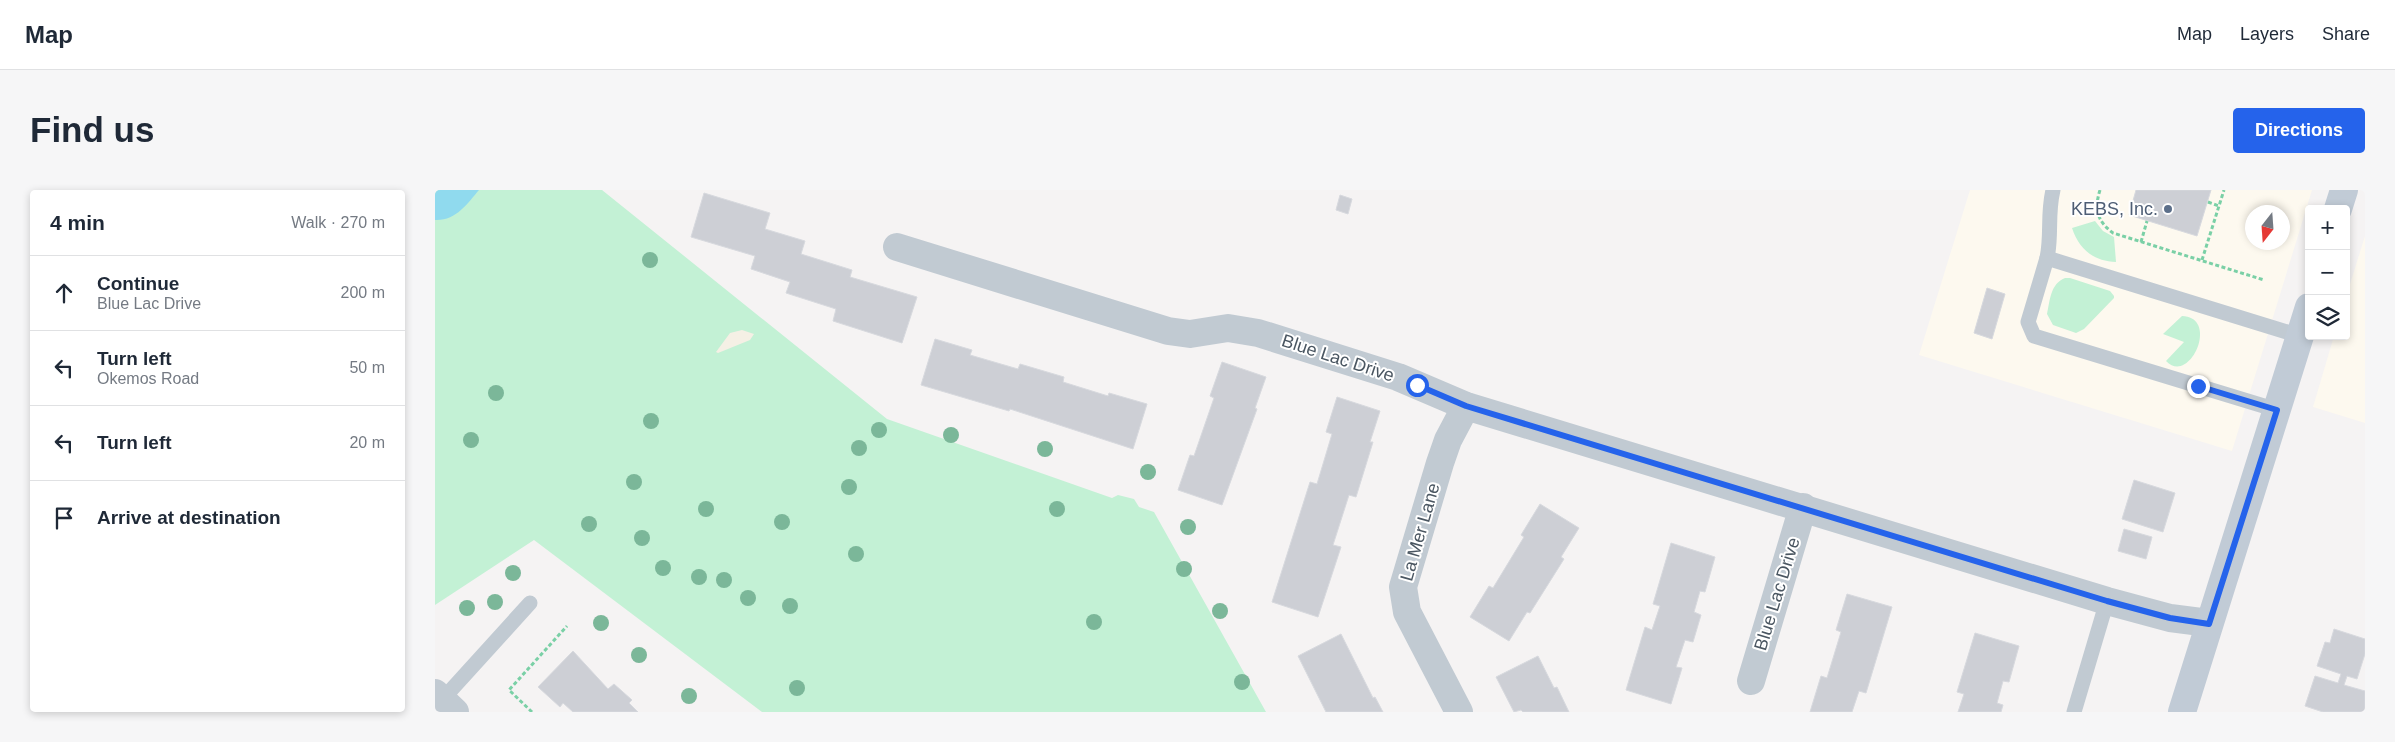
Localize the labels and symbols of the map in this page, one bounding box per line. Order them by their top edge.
place label: KEBS, Inc. [2071,199,2158,219]
marker: KEBS, Inc. [2162,203,2174,215]
north arrow [2245,205,2290,250]
street label: Blue Lac Drive [1279,330,1397,386]
route start [1406,374,1429,397]
route end [2187,375,2210,398]
street label: La Mer Lane [1396,481,1444,583]
street label: Blue Lac Drive [1750,535,1804,653]

